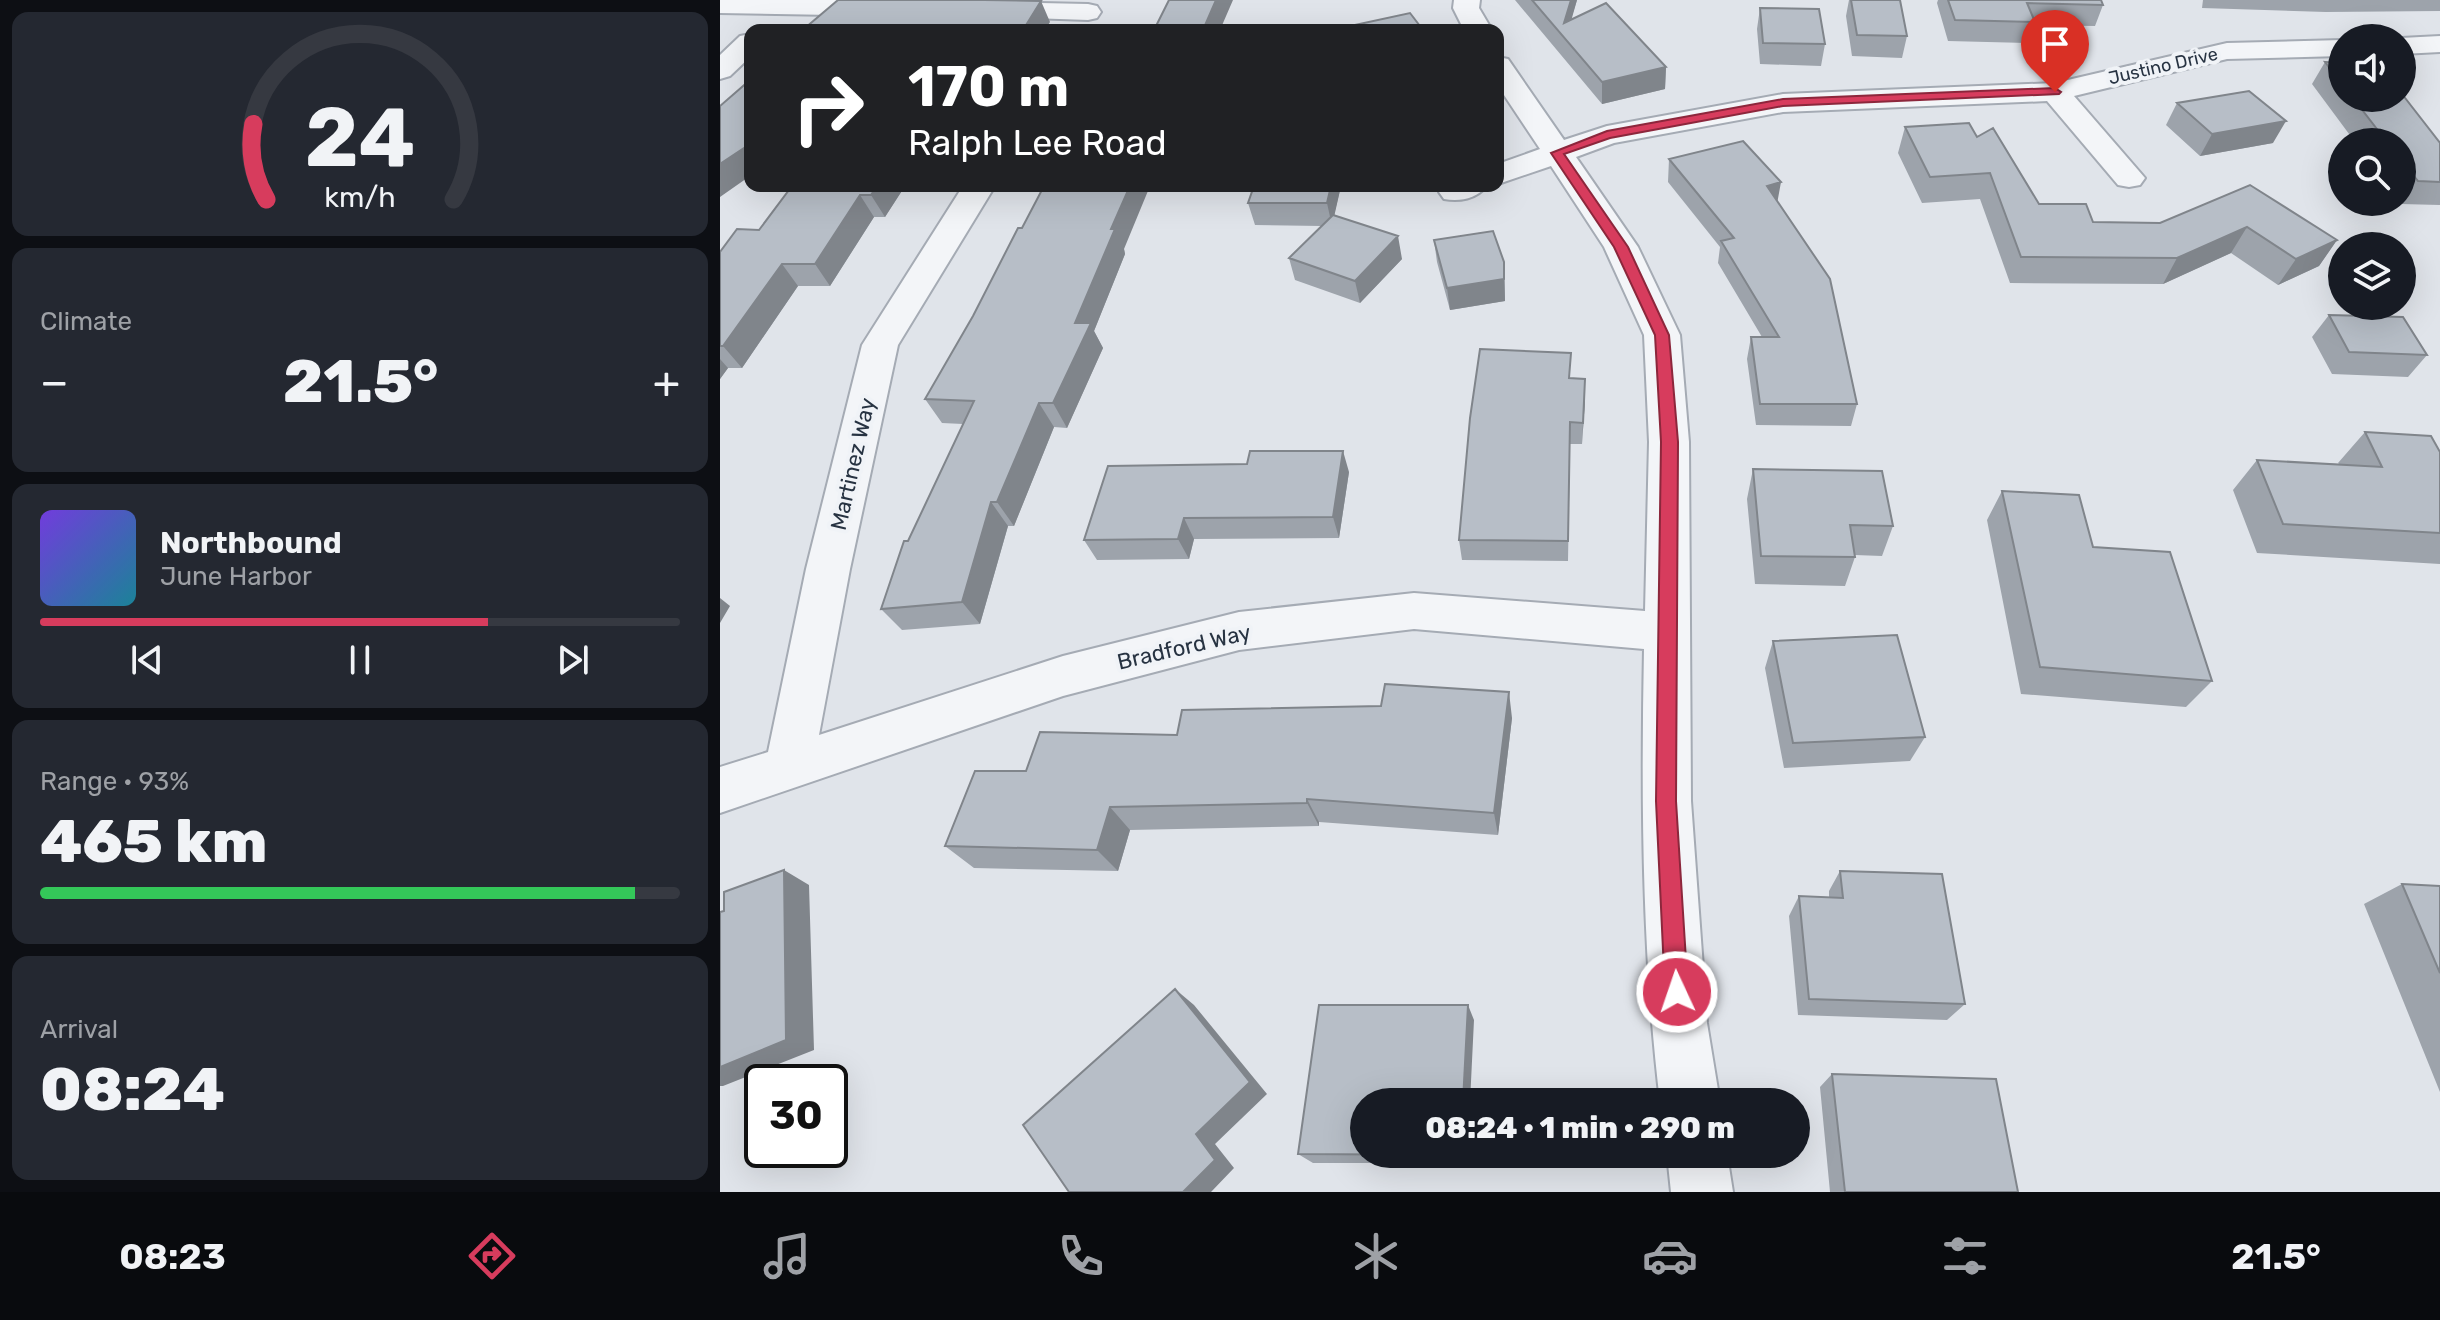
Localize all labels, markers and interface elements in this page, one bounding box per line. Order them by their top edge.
pin [2021,10,2089,92]
icon: arrive [2033,22,2077,66]
map controls [2328,24,2416,320]
button: sound [2328,24,2416,112]
street label: Justino Drive [2106,43,2220,89]
text: 170 m [908,54,1069,120]
icon: right [776,56,880,160]
text: 24 [305,88,415,187]
text: Ralph Lee Road [908,121,1167,164]
button: search [2328,128,2416,216]
text: km/h [324,180,396,214]
button: layers [2328,232,2416,320]
text: Climate [40,306,132,337]
text: 21.5° [283,346,438,417]
text: − [40,356,69,408]
text: + [653,356,680,408]
street label: Martinez Way [825,395,881,533]
text: Northbound [160,525,342,561]
text: June Harbor [160,561,312,592]
street label: Bradford Way [1115,619,1253,675]
icon: previous [125,638,169,682]
icon: pause [338,638,382,682]
icon: next [551,638,595,682]
text: Range · 93% [40,766,189,797]
text: 465 km [40,806,267,877]
position arrow [1635,950,1719,1034]
text: Arrival [40,1014,118,1045]
text: 08:24 [40,1054,225,1125]
speed limit sign: 30 [744,1064,848,1168]
text: 08:24 · 1 min · 290 m [1425,1110,1735,1146]
icon: directions [464,1228,520,1284]
icon: music [759,1228,815,1284]
icon: phone [1053,1228,1109,1284]
icon: climate [1348,1228,1404,1284]
icon: car [1642,1228,1698,1284]
icon: filters [1937,1228,1993,1284]
text: 08:23 [119,1235,226,1278]
text: 21.5° [2231,1235,2321,1278]

